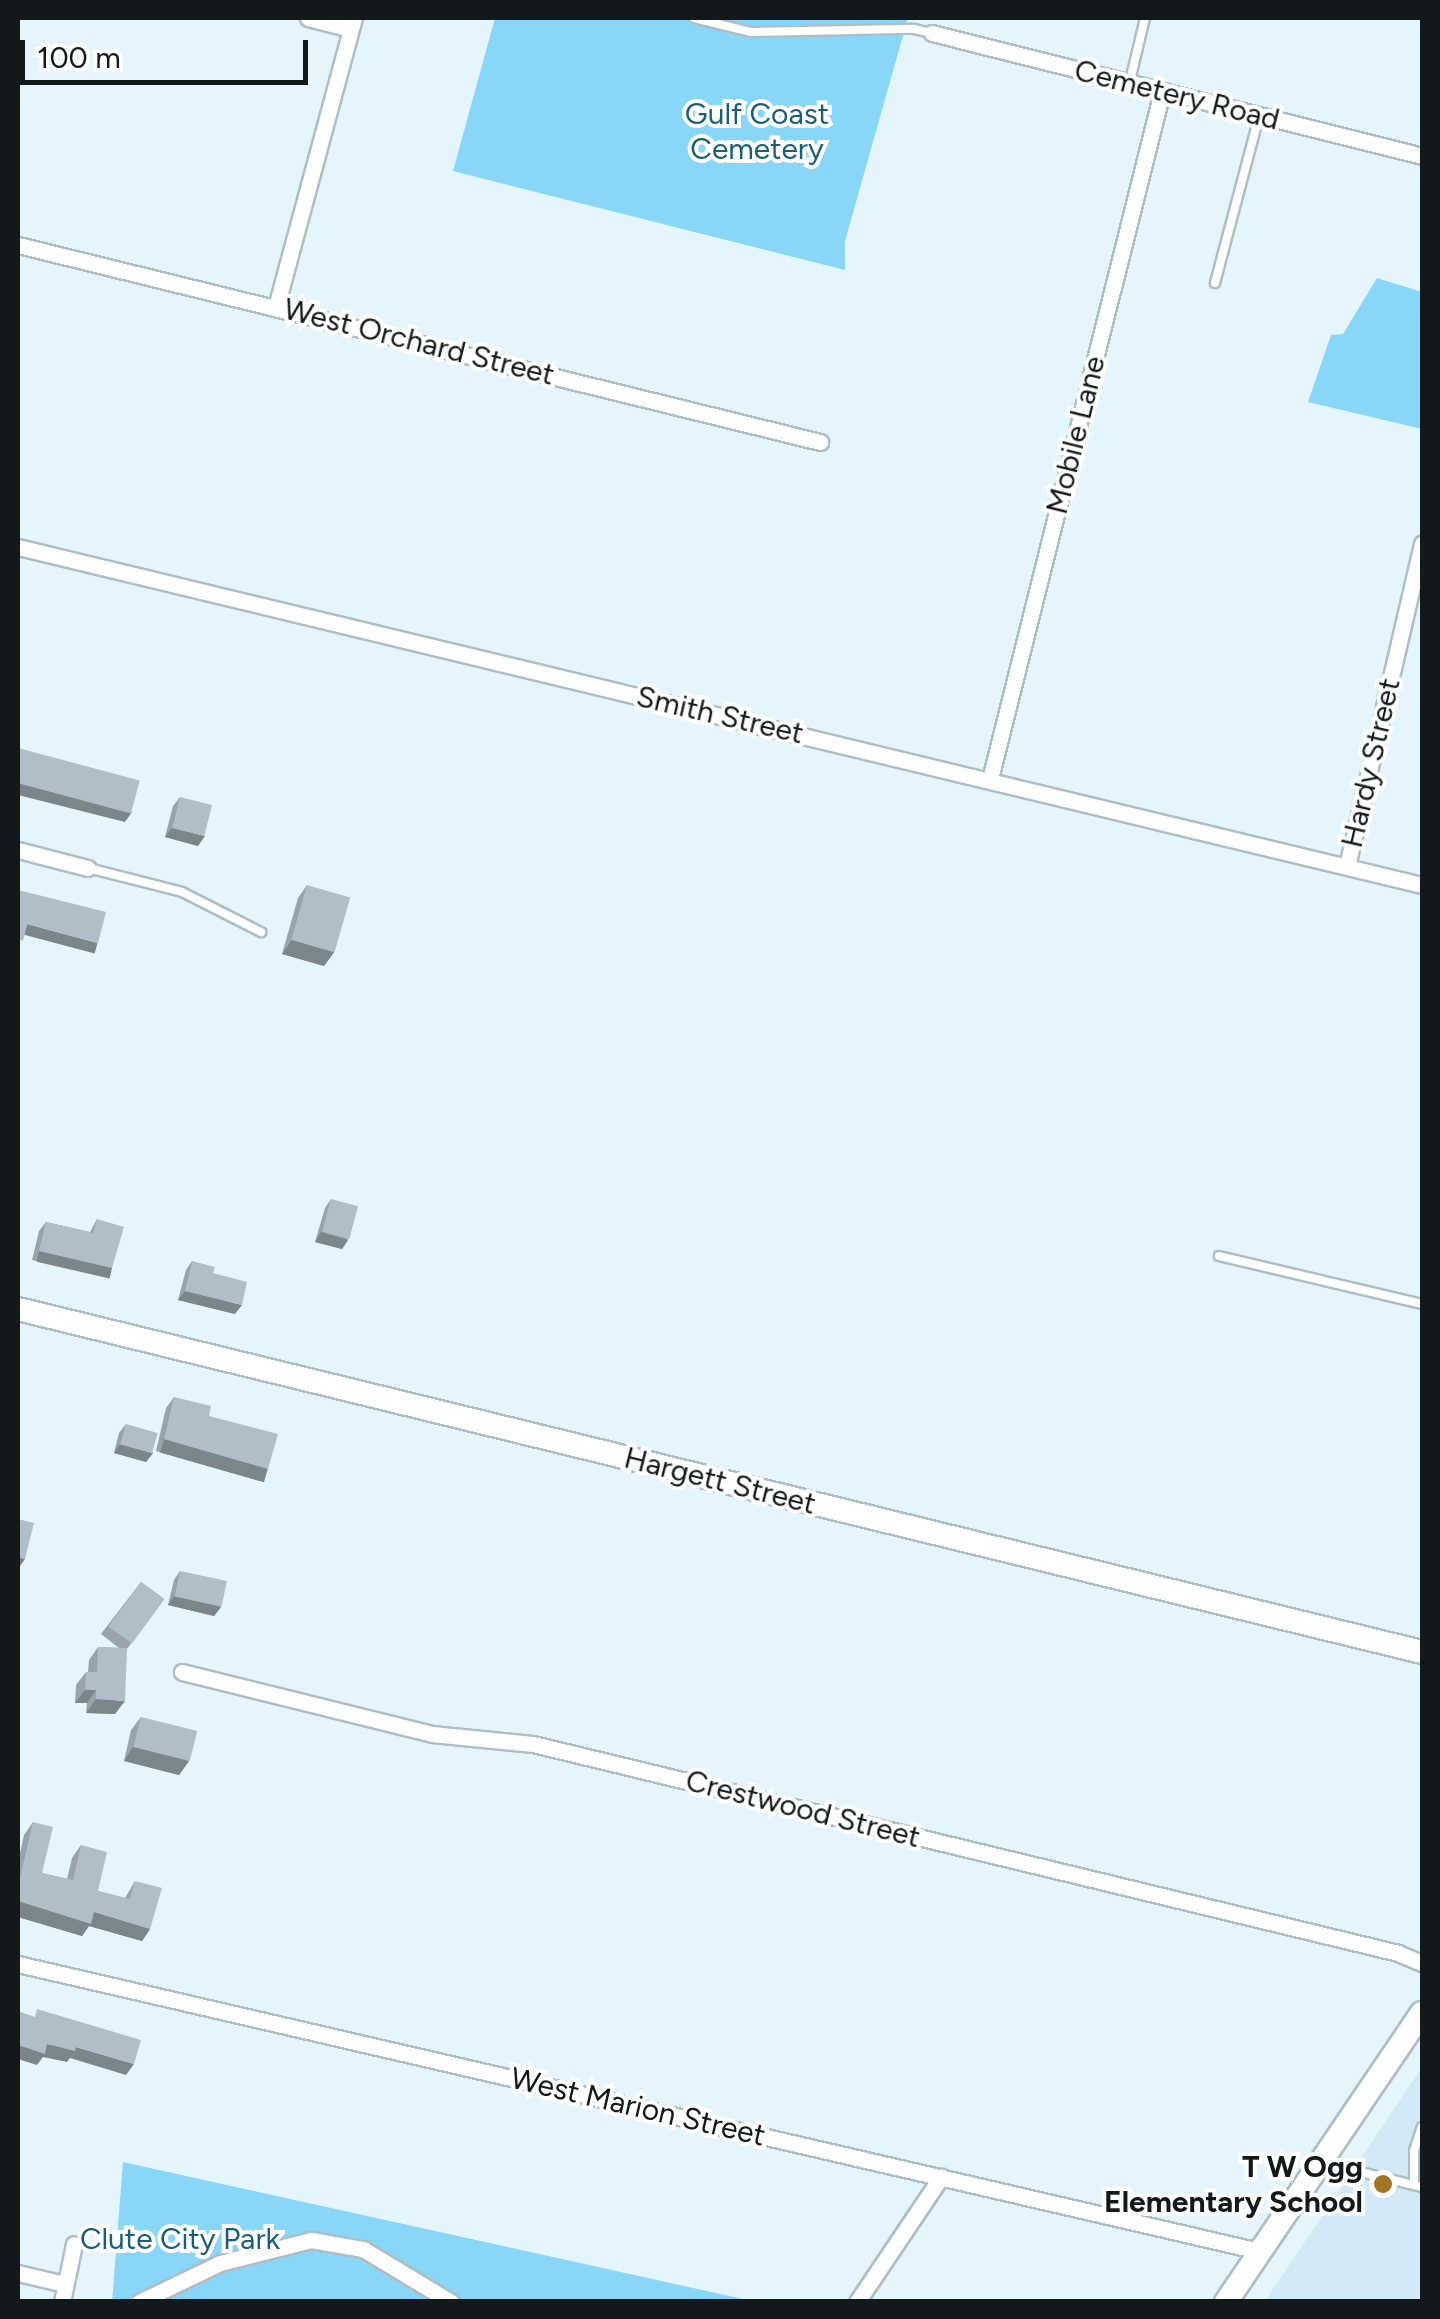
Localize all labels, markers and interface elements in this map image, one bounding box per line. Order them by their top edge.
scale bar [25,20,312,82]
text: 100 m [37,39,121,76]
street label: Cemetery Road [1071,52,1283,138]
park label: Gulf Coast Cemetery [685,96,829,166]
street label: West Orchard Street [280,291,558,393]
street label: Mobile Lane [1039,352,1113,518]
street label: Hardy Street [1334,675,1408,851]
street label: Smith Street [633,678,807,752]
street label: Hargett Street [621,1440,819,1522]
street label: Crestwood Street [682,1762,924,1856]
street label: West Marion Street [507,2060,769,2154]
place label: T W Ogg Elementary School [1104,2149,1363,2220]
marker: T W Ogg Elementary School [1372,2173,1394,2195]
park label: Clute City Park [80,2221,280,2257]

